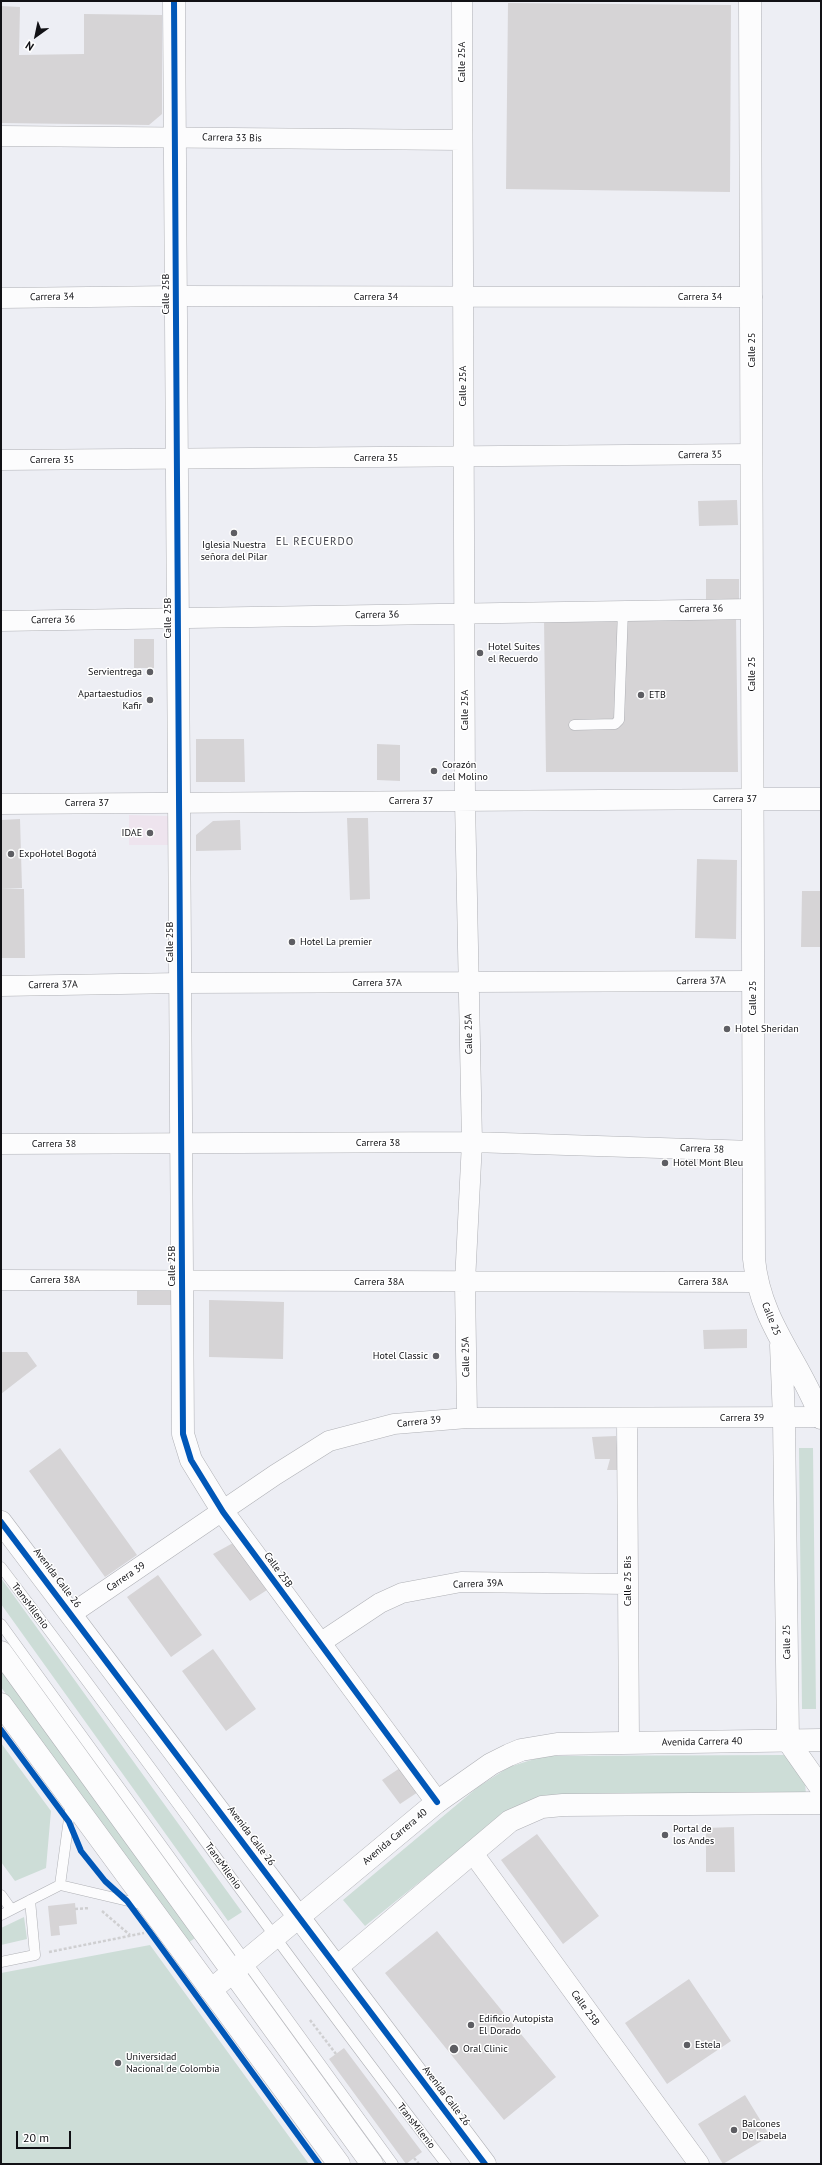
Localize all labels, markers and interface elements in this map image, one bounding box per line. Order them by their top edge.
north arrow [16,16,56,56]
text: N [23,38,36,54]
street label: Calle 25A [456,42,468,82]
street label: Carrera 33 Bis [202,131,262,145]
street label: Calle 25B [160,274,172,314]
street label: Carrera 34 [30,291,74,303]
street label: Carrera 34 [354,291,398,303]
street label: Carrera 34 [678,291,722,303]
street label: Calle 25 [746,333,758,367]
street label: Calle 25A [457,366,469,406]
street label: Carrera 35 [678,449,722,461]
street label: Carrera 35 [354,452,398,464]
street label: Carrera 35 [30,454,74,466]
marker: Iglesia Nuestra señora del Pilar [229,528,239,538]
district label: EL RECUERDO [276,535,354,549]
place label: Iglesia Nuestra señora del Pilar [201,539,267,562]
street label: Calle 25B [162,598,174,638]
street label: Carrera 36 [679,603,723,615]
street label: Carrera 36 [355,609,399,621]
street label: Carrera 36 [31,614,75,626]
place label: Hotel Suites el Recuerdo [488,641,540,664]
marker: Hotel Suites el Recuerdo [475,648,485,658]
street label: Calle 25 [746,657,758,691]
place label: Servientrega [88,666,142,678]
marker: Servientrega [145,667,155,677]
place label: Apartaestudios Kafir [78,688,142,712]
place label: ETB [649,689,666,701]
street label: Calle 25A [459,690,471,730]
marker: ETB [636,690,646,700]
marker: Apartaestudios Kafir [145,695,155,705]
place label: Corazón del Molino [442,759,488,782]
marker: Corazón del Molino [429,766,439,776]
street label: Carrera 37 [713,793,757,805]
street label: Carrera 37 [389,795,433,807]
street label: Carrera 37 [65,797,109,809]
place label: IDAE [122,827,142,839]
marker: IDAE [145,828,155,838]
place label: ExpoHotel Bogotá [19,848,97,860]
marker: ExpoHotel Bogotá [6,849,16,859]
street label: Calle 25B [164,922,176,962]
place label: Hotel La premier [300,936,372,948]
marker: Hotel La premier [287,937,297,947]
street label: Carrera 37A [676,975,726,987]
street label: Carrera 37A [352,977,402,989]
street label: Carrera 37A [28,979,78,991]
street label: Calle 25 [747,981,759,1015]
street label: Calle 25A [463,1013,475,1055]
place label: Hotel Sheridan [735,1023,799,1035]
marker: Hotel Sheridan [722,1024,732,1034]
street label: Carrera 38 [356,1137,400,1149]
street label: Carrera 38 [32,1138,76,1150]
street label: Carrera 38 [680,1142,724,1156]
place label: Hotel Mont Bleu [673,1157,743,1169]
marker: Hotel Mont Bleu [660,1158,670,1168]
street label: Calle 25B [166,1246,178,1286]
street label: Carrera 38A [30,1274,80,1286]
street label: Carrera 38A [354,1276,404,1288]
street label: Carrera 38A [678,1276,728,1288]
street label: Calle 25 [759,1301,783,1337]
street label: Calle 25A [460,1336,472,1378]
place label: Hotel Classic [373,1350,428,1362]
marker: Hotel Classic [431,1351,441,1361]
street label: Carrera 39 [720,1412,764,1424]
street label: Carrera 39 [396,1414,442,1430]
street label: Avenida Calle 26 [31,1546,83,1610]
street label: Calle 25B [261,1550,295,1590]
street label: Calle 25 Bis [622,1556,634,1606]
street label: Carrera 39 [104,1560,148,1594]
street label: Carrera 39A [453,1577,503,1591]
street label: TransMilenio [9,1581,51,1631]
street label: Calle 25 [781,1624,793,1660]
street label: Avenida Carrera 40 [662,1735,742,1749]
street label: Avenida Calle 26 [225,1804,277,1868]
street label: Avenida Carrera 40 [360,1806,430,1868]
place label: Portal de los Andes [673,1823,714,1846]
marker: Portal de los Andes [660,1830,670,1840]
street label: TransMilenio [202,1840,244,1892]
street label: Calle 25B [568,1988,602,2028]
place label: Edificio Autopista El Dorado [479,2013,554,2036]
marker: Edificio Autopista El Dorado [466,2020,476,2030]
place label: Estela [695,2039,721,2051]
marker: Estela [682,2040,692,2050]
marker: Oral Clinic [448,2043,460,2055]
place label: Oral Clinic [463,2043,508,2055]
place label: Universidad Nacional de Colombia [126,2051,220,2074]
marker: Universidad Nacional de Colombia [113,2058,123,2068]
street label: Avenida Calle 26 [420,2064,472,2128]
street label: TransMilenio [394,2101,438,2151]
place label: Balcones De Isabela [742,2118,787,2142]
scale bar [18,2123,73,2149]
marker: Balcones De Isabela [729,2125,739,2135]
text: 20 m [23,2130,49,2145]

